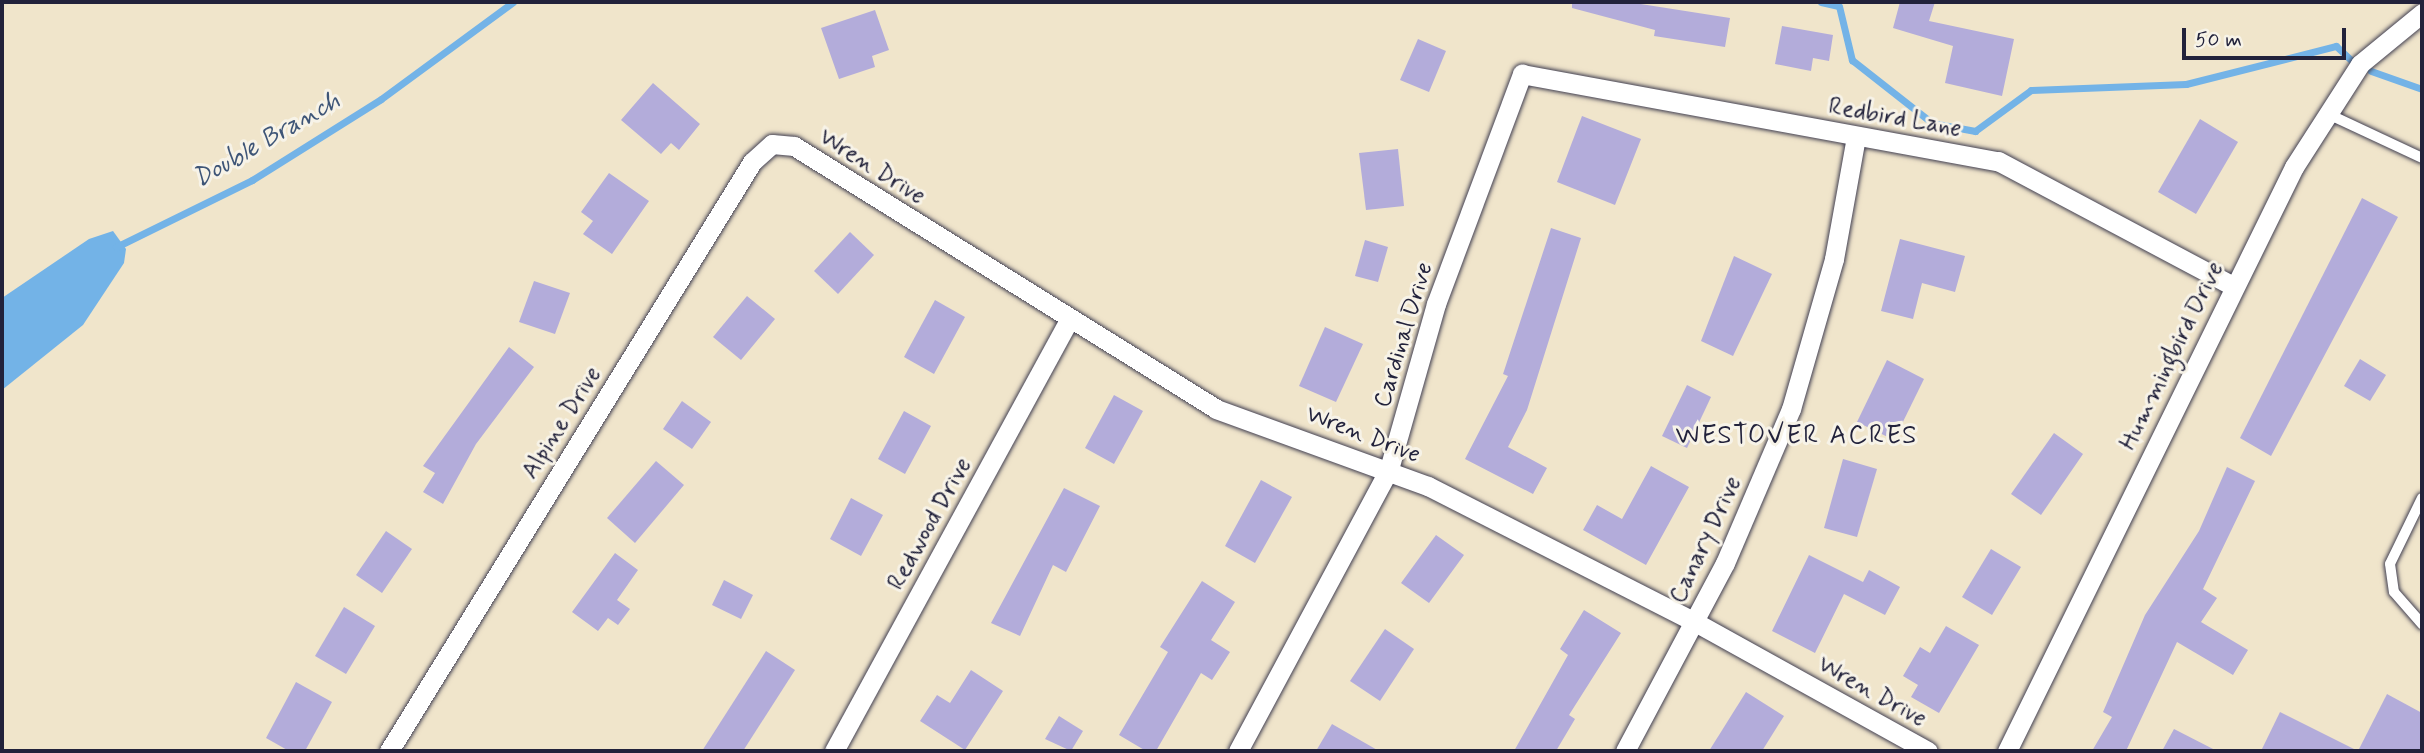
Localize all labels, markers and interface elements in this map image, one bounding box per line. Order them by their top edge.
scale bar [2186,14,2350,58]
text: 50 m [2195,26,2242,54]
water label: Double Branch [188,86,346,196]
street label: Redbird Lane [1825,92,1965,144]
street label: Wren Drive [813,123,931,211]
street label: Hummingbird Drive [2114,258,2230,454]
street label: Cardinal Drive [1369,260,1439,410]
street label: Alpine Drive [516,361,608,485]
street label: Wren Drive [1302,400,1424,470]
district label: WESTOVER ACRES [1674,421,1920,453]
street label: Redwood Drive [882,453,978,595]
street label: Canary Drive [1664,472,1748,608]
street label: Wren Drive [1813,650,1931,734]

